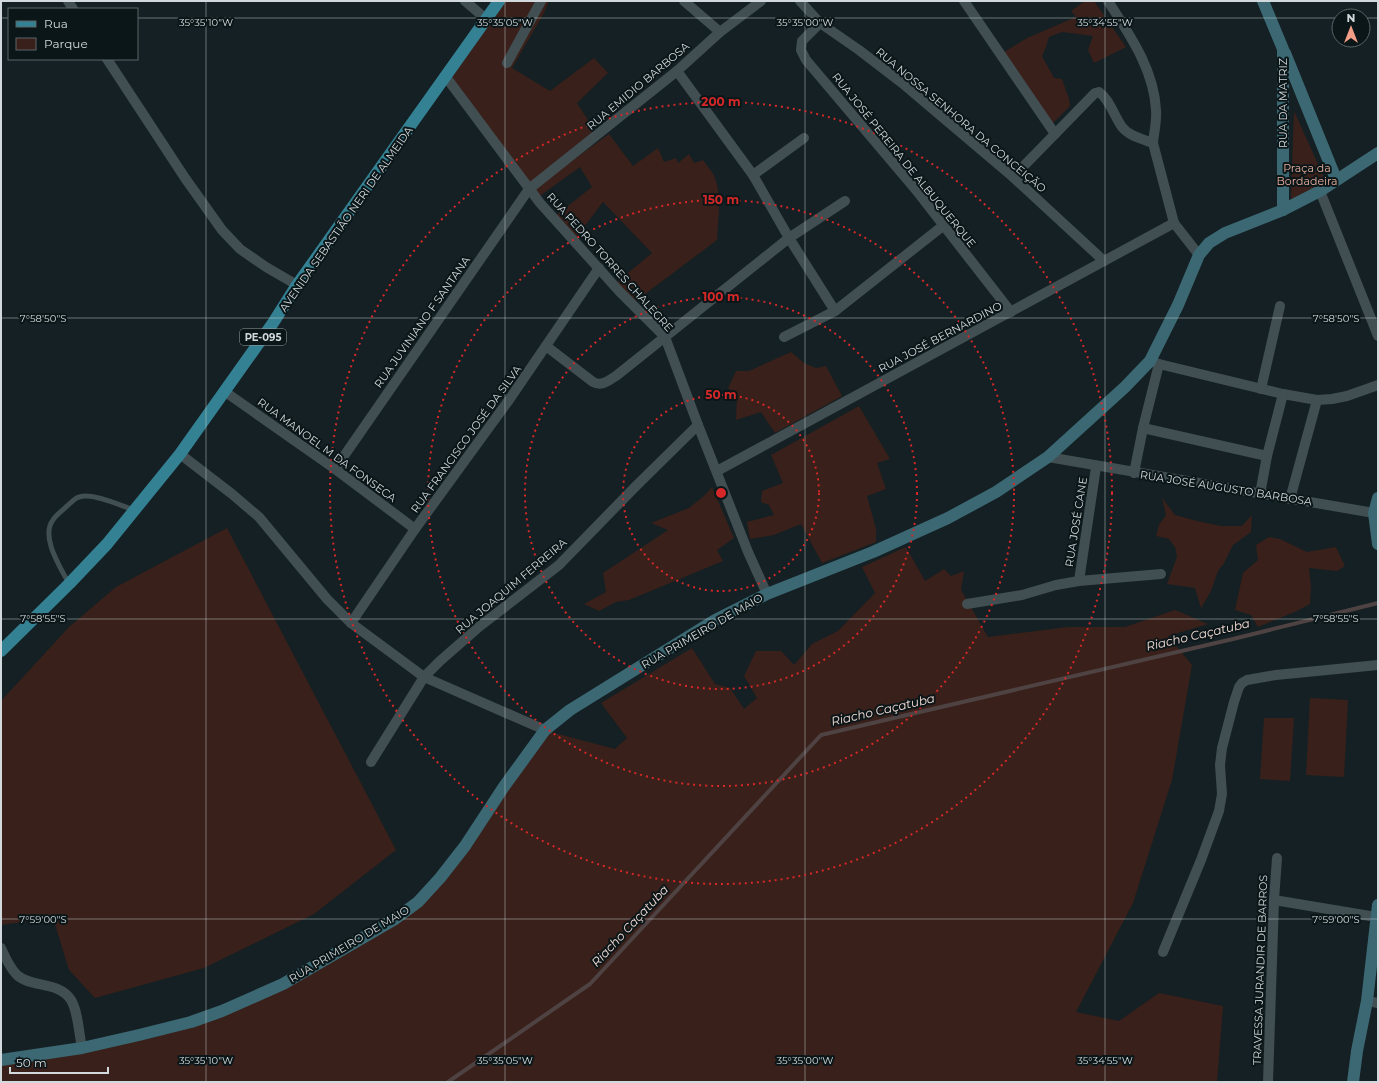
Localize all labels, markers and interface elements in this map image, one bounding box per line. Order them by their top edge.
legend [8,8,138,60]
north arrow [1331,8,1371,48]
text: N [1347,11,1355,25]
text: Rua [44,16,68,31]
text: 35°35'10"W [179,16,233,29]
text: 35°35'05"W [477,16,533,29]
text: 35°35'00"W [777,16,833,29]
text: 35°34'55"W [1077,16,1133,29]
text: Parque [44,36,88,51]
street label: RUA EMIDIO BARBOSA [584,39,692,133]
street label: RUA NOSSA SENHORA DA CONCEIÇÃO [873,45,1049,195]
street label: RUA DA MATRIZ [1276,58,1290,148]
street label: RUA JOSÉ PEREIRA DE ALBUQUERQUE [829,70,979,250]
text: 200 m [701,94,741,109]
street label: AVENIDA SEBASTIÃO NERI DE ALMEIDA [276,124,416,314]
park label: Praça da Bordadeira [1277,161,1337,188]
street label: RUA PEDRO TORRES CHALEGRE [544,190,676,334]
text: 150 m [703,192,739,207]
street label: RUA JUVINIANO F SANTANA [371,253,473,391]
text: 100 m [703,289,739,304]
street label: RUA JOSÉ BERNARDINO [876,298,1004,376]
text: 7°58'50"S [20,312,66,325]
text: 7°58'50"S [1313,312,1359,325]
road number: PE-095 [240,329,286,345]
street label: RUA FRANCISCO JOSÉ DA SILVA [408,362,524,516]
text: 50 m [705,387,737,402]
street label: RUA MANOEL M DA FONSECA [255,395,399,505]
street label: RUA JOSÉ AUGUSTO BARBOSA [1139,467,1313,509]
street label: RUA JOSÉ CANE [1062,476,1090,568]
centre of rings [714,486,728,500]
street label: RUA JOAQUIM FERREIRA [452,535,570,637]
street label: RUA PRIMEIRO DE MAIO [639,590,765,672]
text: 7°58'55"S [20,612,66,625]
text: 7°58'55"S [1313,612,1359,625]
water label: Riacho Caçatuba [1145,615,1251,654]
water label: Riacho Caçatuba [830,690,936,729]
street label: TRAVESSA JURANDIR DE BARROS [1250,874,1270,1065]
water label: Riacho Caçatuba [588,882,671,970]
street label: RUA PRIMEIRO DE MAIO [286,902,412,986]
text: 7°59'00"S [19,913,67,926]
text: 7°59'00"S [1312,913,1360,926]
scale bar [10,1049,108,1075]
text: 35°35'10"W [179,1054,233,1067]
text: 35°35'05"W [477,1054,533,1067]
text: 35°35'00"W [777,1054,833,1067]
text: 35°34'55"W [1077,1054,1133,1067]
text: 50 m [16,1055,47,1070]

